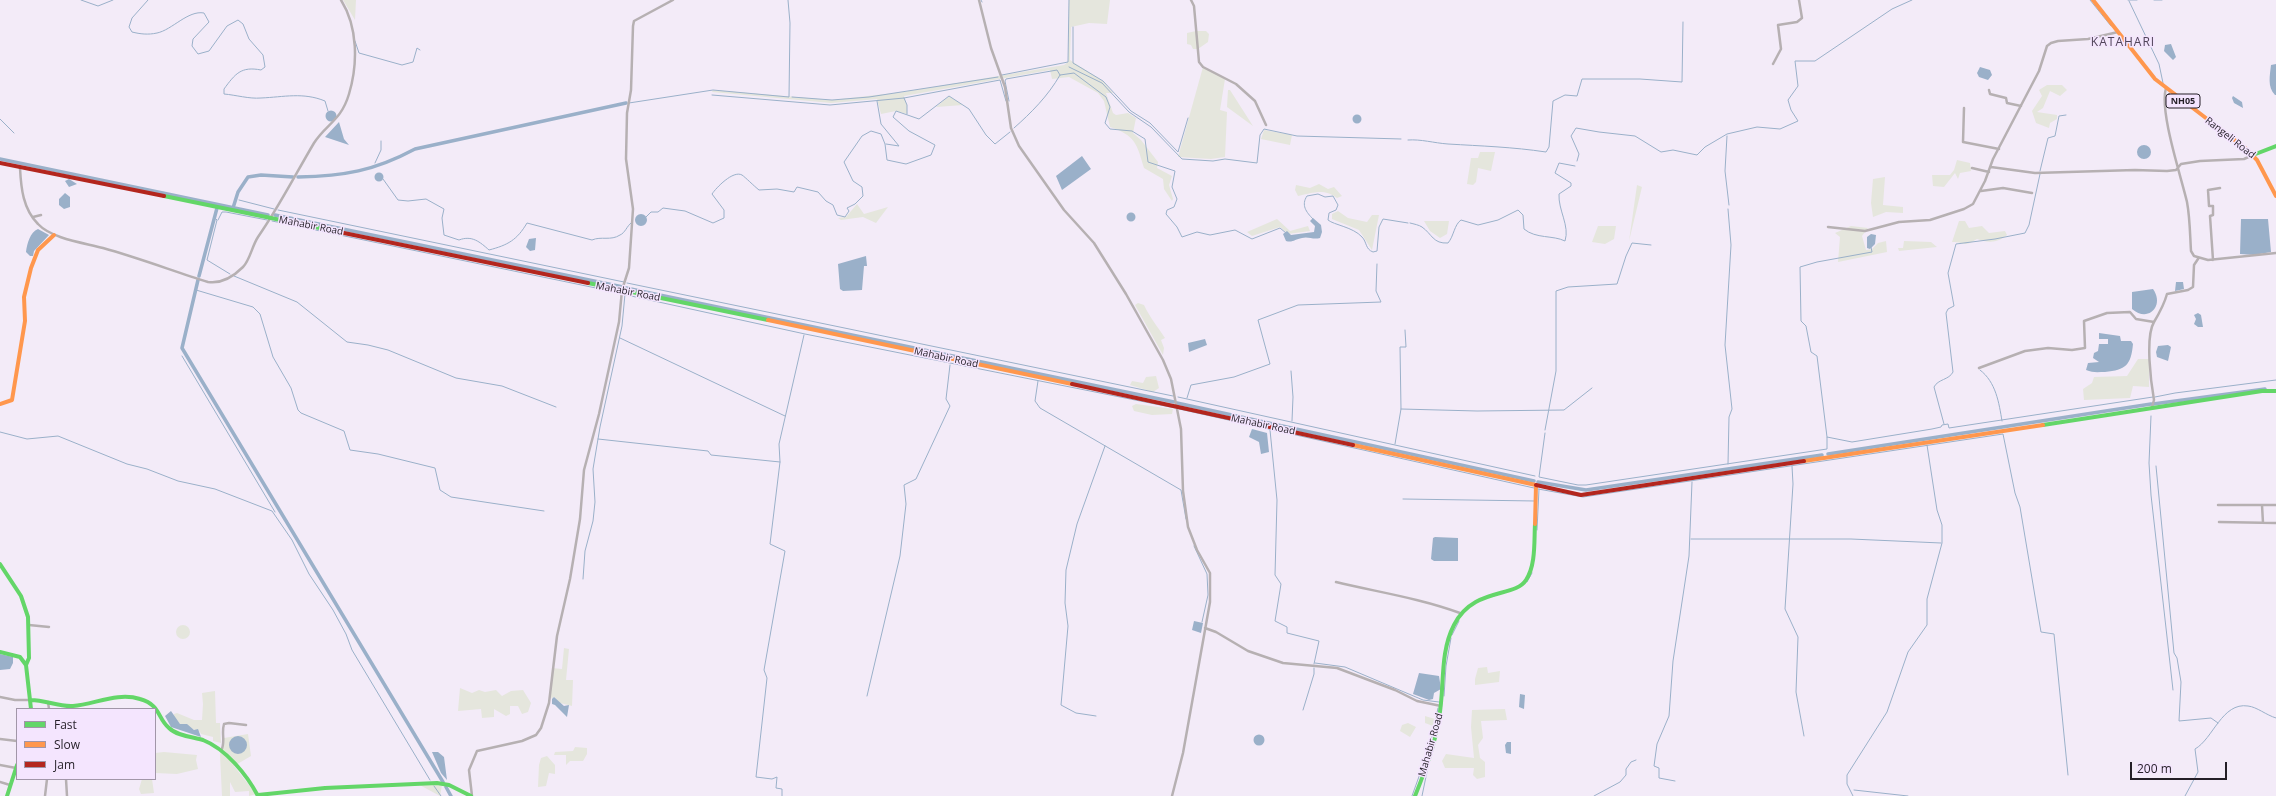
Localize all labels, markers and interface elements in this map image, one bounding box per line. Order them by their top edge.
district label: KATAHARI [2091,36,2155,50]
road number: NH05 [2166,94,2200,108]
street label: Rangeli Road [2203,115,2257,161]
street label: Mahabir Road [278,214,344,238]
street label: Mahabir Road [595,280,661,304]
street label: Mahabir Road [913,345,979,371]
street label: Mahabir Road [1230,412,1296,438]
legend [16,708,156,780]
street label: Mahabir Road [1416,712,1446,778]
text: Fast [54,716,77,733]
text: Slow [54,736,80,753]
scale bar [2132,754,2229,780]
text: Jam [54,756,75,773]
text: 200 m [2137,760,2172,777]

